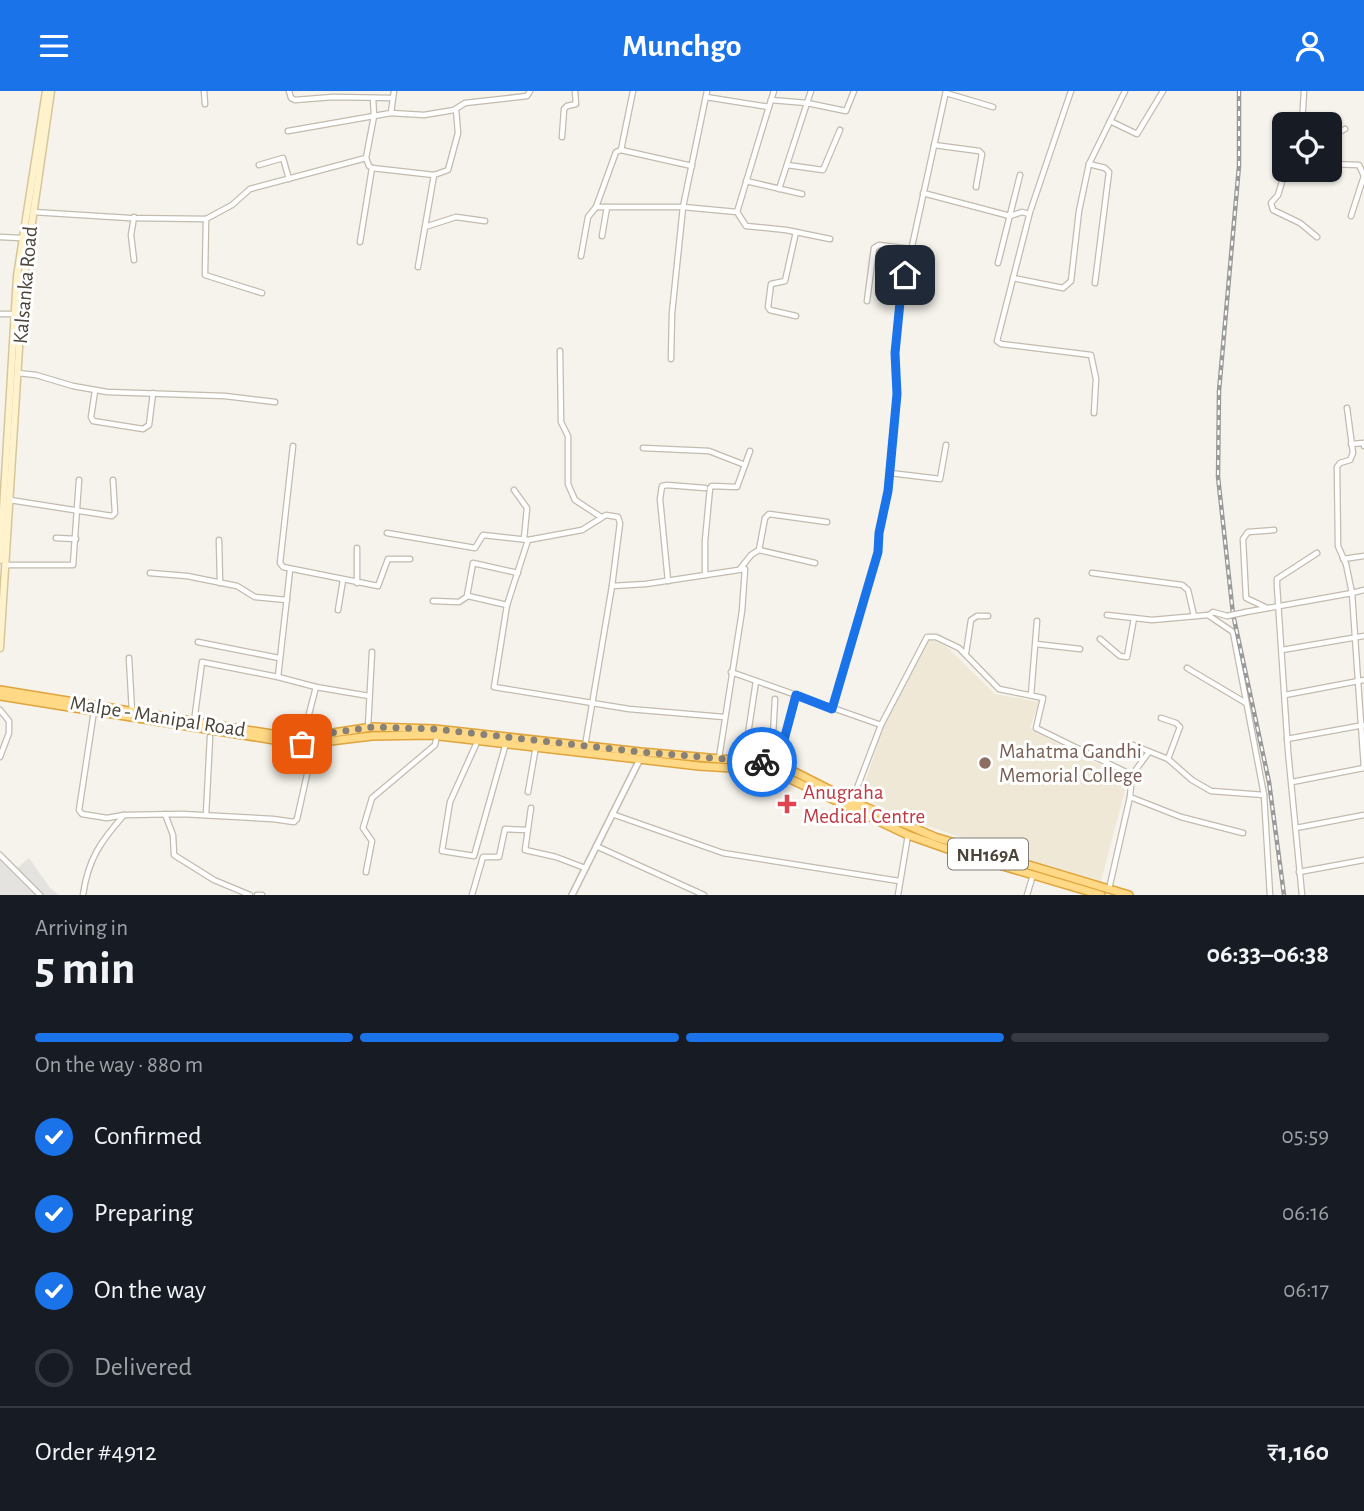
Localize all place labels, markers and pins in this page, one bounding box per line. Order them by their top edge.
pin [875,245,935,305]
pin [272,714,332,774]
place label: Mahatma Gandhi Memorial College [999,741,1143,786]
marker: Mahatma Gandhi Memorial College [977,755,993,771]
place label: Anugraha Medical Centre [803,782,925,827]
marker: Anugraha Medical Centre [777,794,797,814]

